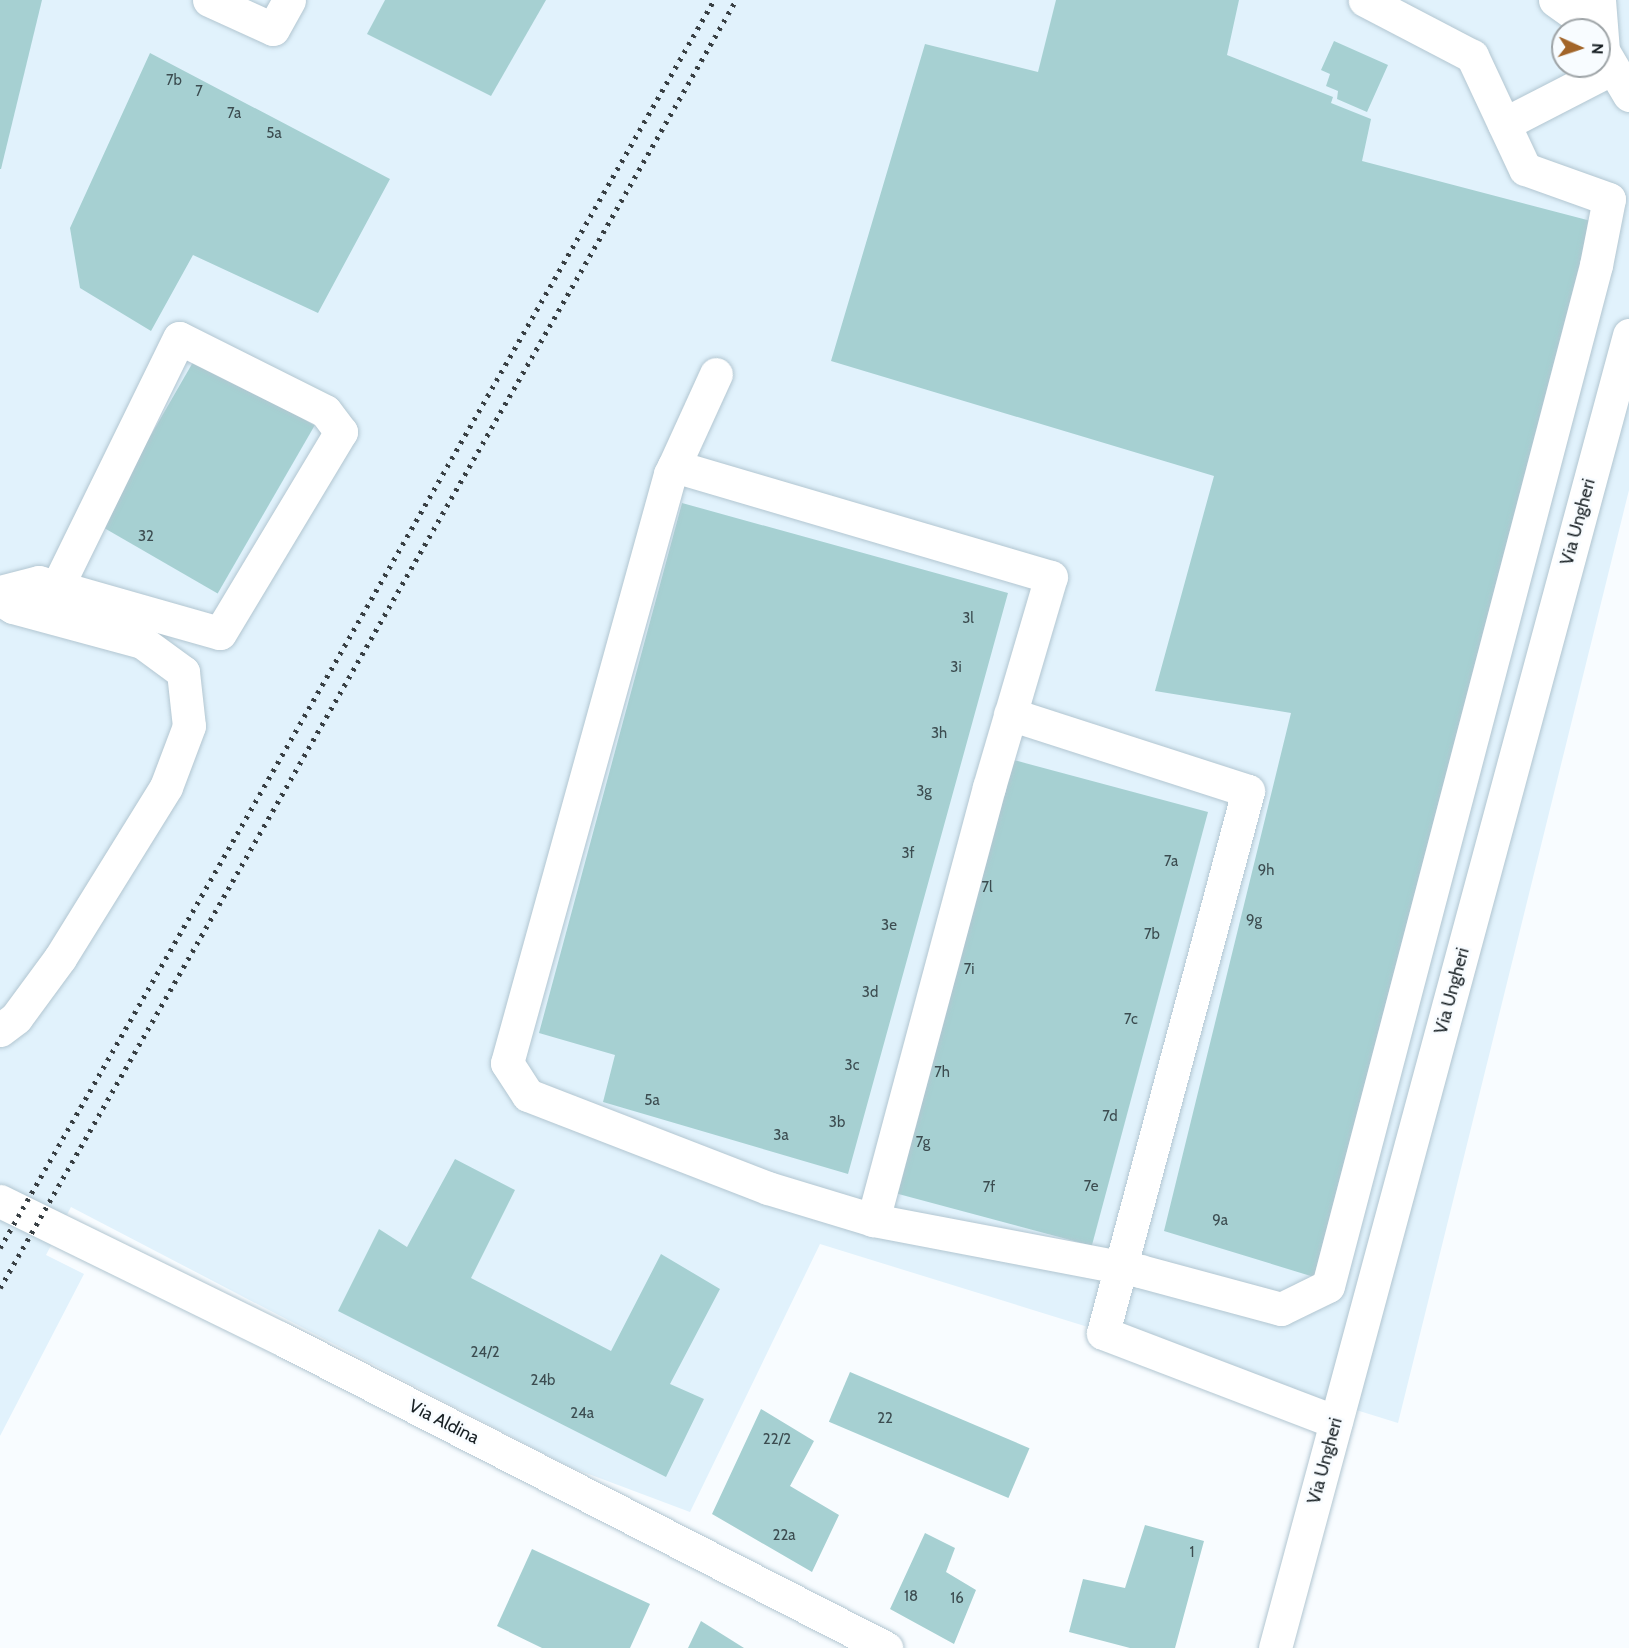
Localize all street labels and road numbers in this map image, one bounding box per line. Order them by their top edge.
street label: Via Ungheri [1556,476,1600,568]
street label: Via Ungheri [1430,945,1474,1037]
street label: Via Aldina [405,1395,483,1449]
street label: Via Ungheri [1303,1415,1347,1507]

